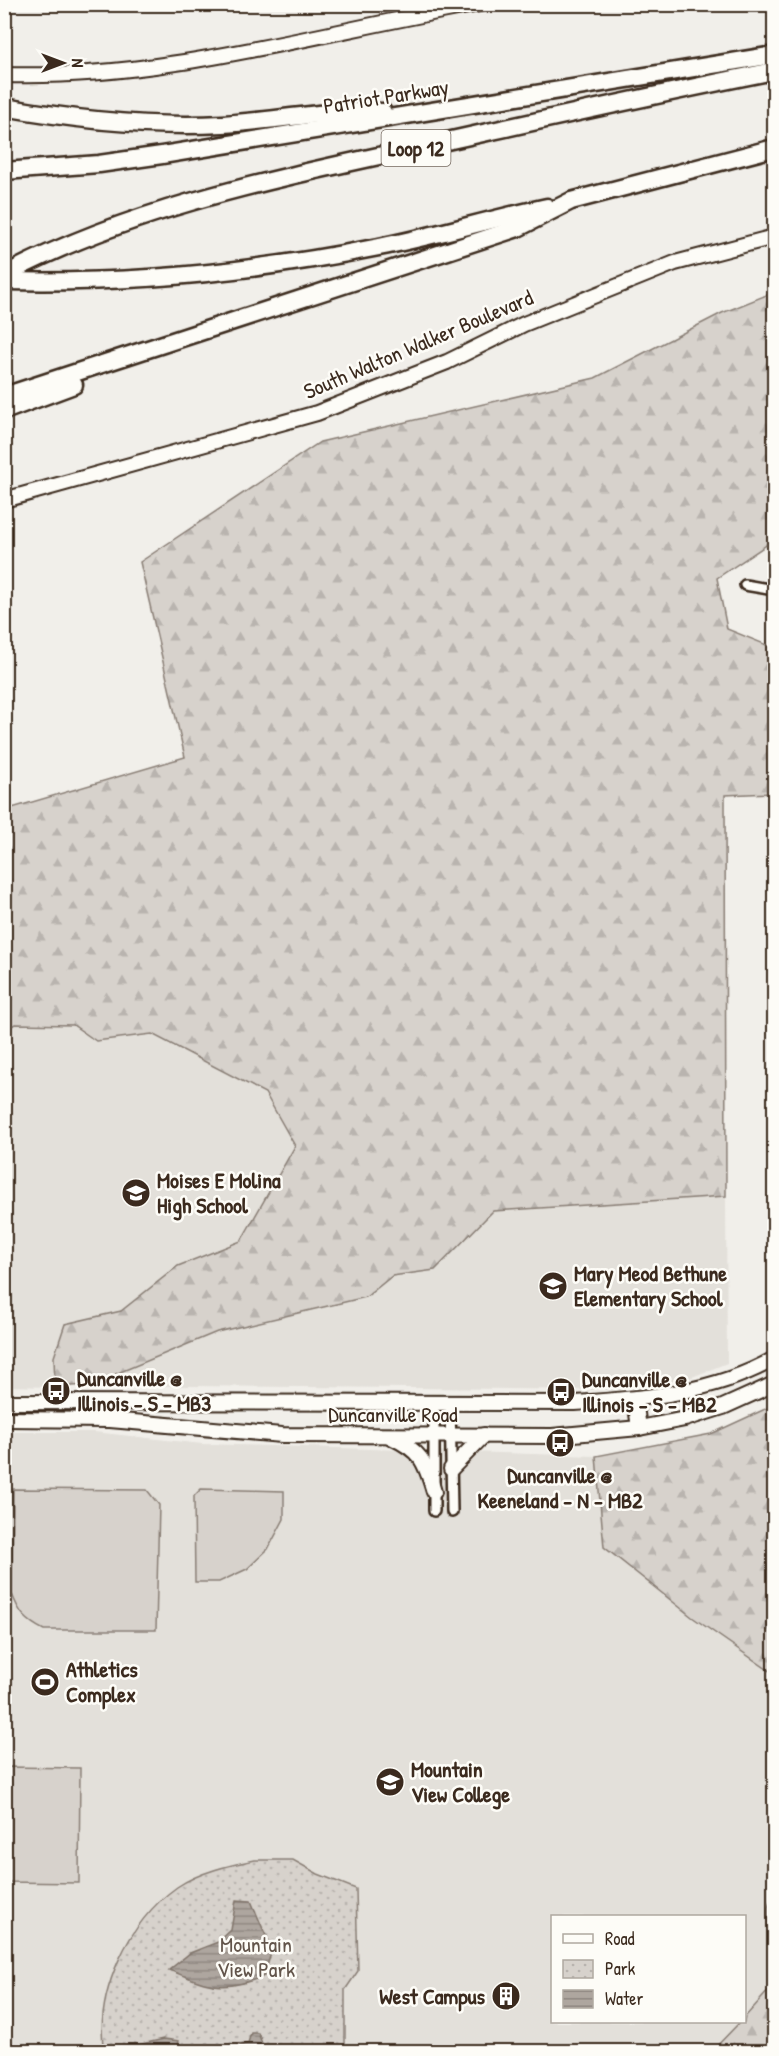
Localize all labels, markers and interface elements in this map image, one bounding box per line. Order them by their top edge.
north arrow [33,33,93,93]
text: N [67,59,89,68]
street label: Patriot Parkway [321,71,451,121]
road number: Loop 12 [382,130,450,166]
street label: South Walton Walker Boulevard [299,282,538,406]
place label: Moises E Molina High School [157,1165,281,1221]
school or university icon: Moises E Molina High School [120,1177,152,1209]
place label: Mary Meod Bethune Elementary School [574,1258,727,1314]
school or university icon: Mary Meod Bethune Elementary School [537,1270,569,1302]
place label: Duncanville @ Illinois - S - MB3 [77,1363,211,1418]
place label: Duncanville @ Illinois - S - MB2 [582,1364,717,1419]
bus stop icon: Duncanville @ Illinois - S - MB3 [40,1375,72,1407]
bus stop icon: Duncanville @ Illinois - S - MB2 [545,1376,577,1408]
street label: Duncanville Road [328,1399,458,1429]
bus stop icon: Duncanville @ Keeneland - N - MB2 [544,1427,576,1459]
place label: Duncanville @ Keeneland - N - MB2 [478,1460,643,1515]
place label: Athletics Complex [66,1654,138,1710]
sports icon: Athletics Complex [29,1666,61,1698]
place label: Mountain View College [411,1754,510,1810]
school or university icon: Mountain View College [374,1766,406,1798]
legend [551,1915,746,2023]
text: Road [605,1926,635,1951]
park label: Mountain View Park [217,1929,295,1984]
text: Park [605,1956,636,1981]
building icon: West Campus [490,1980,522,2012]
place label: West Campus [379,1981,486,2012]
text: Water [605,1986,643,2011]

